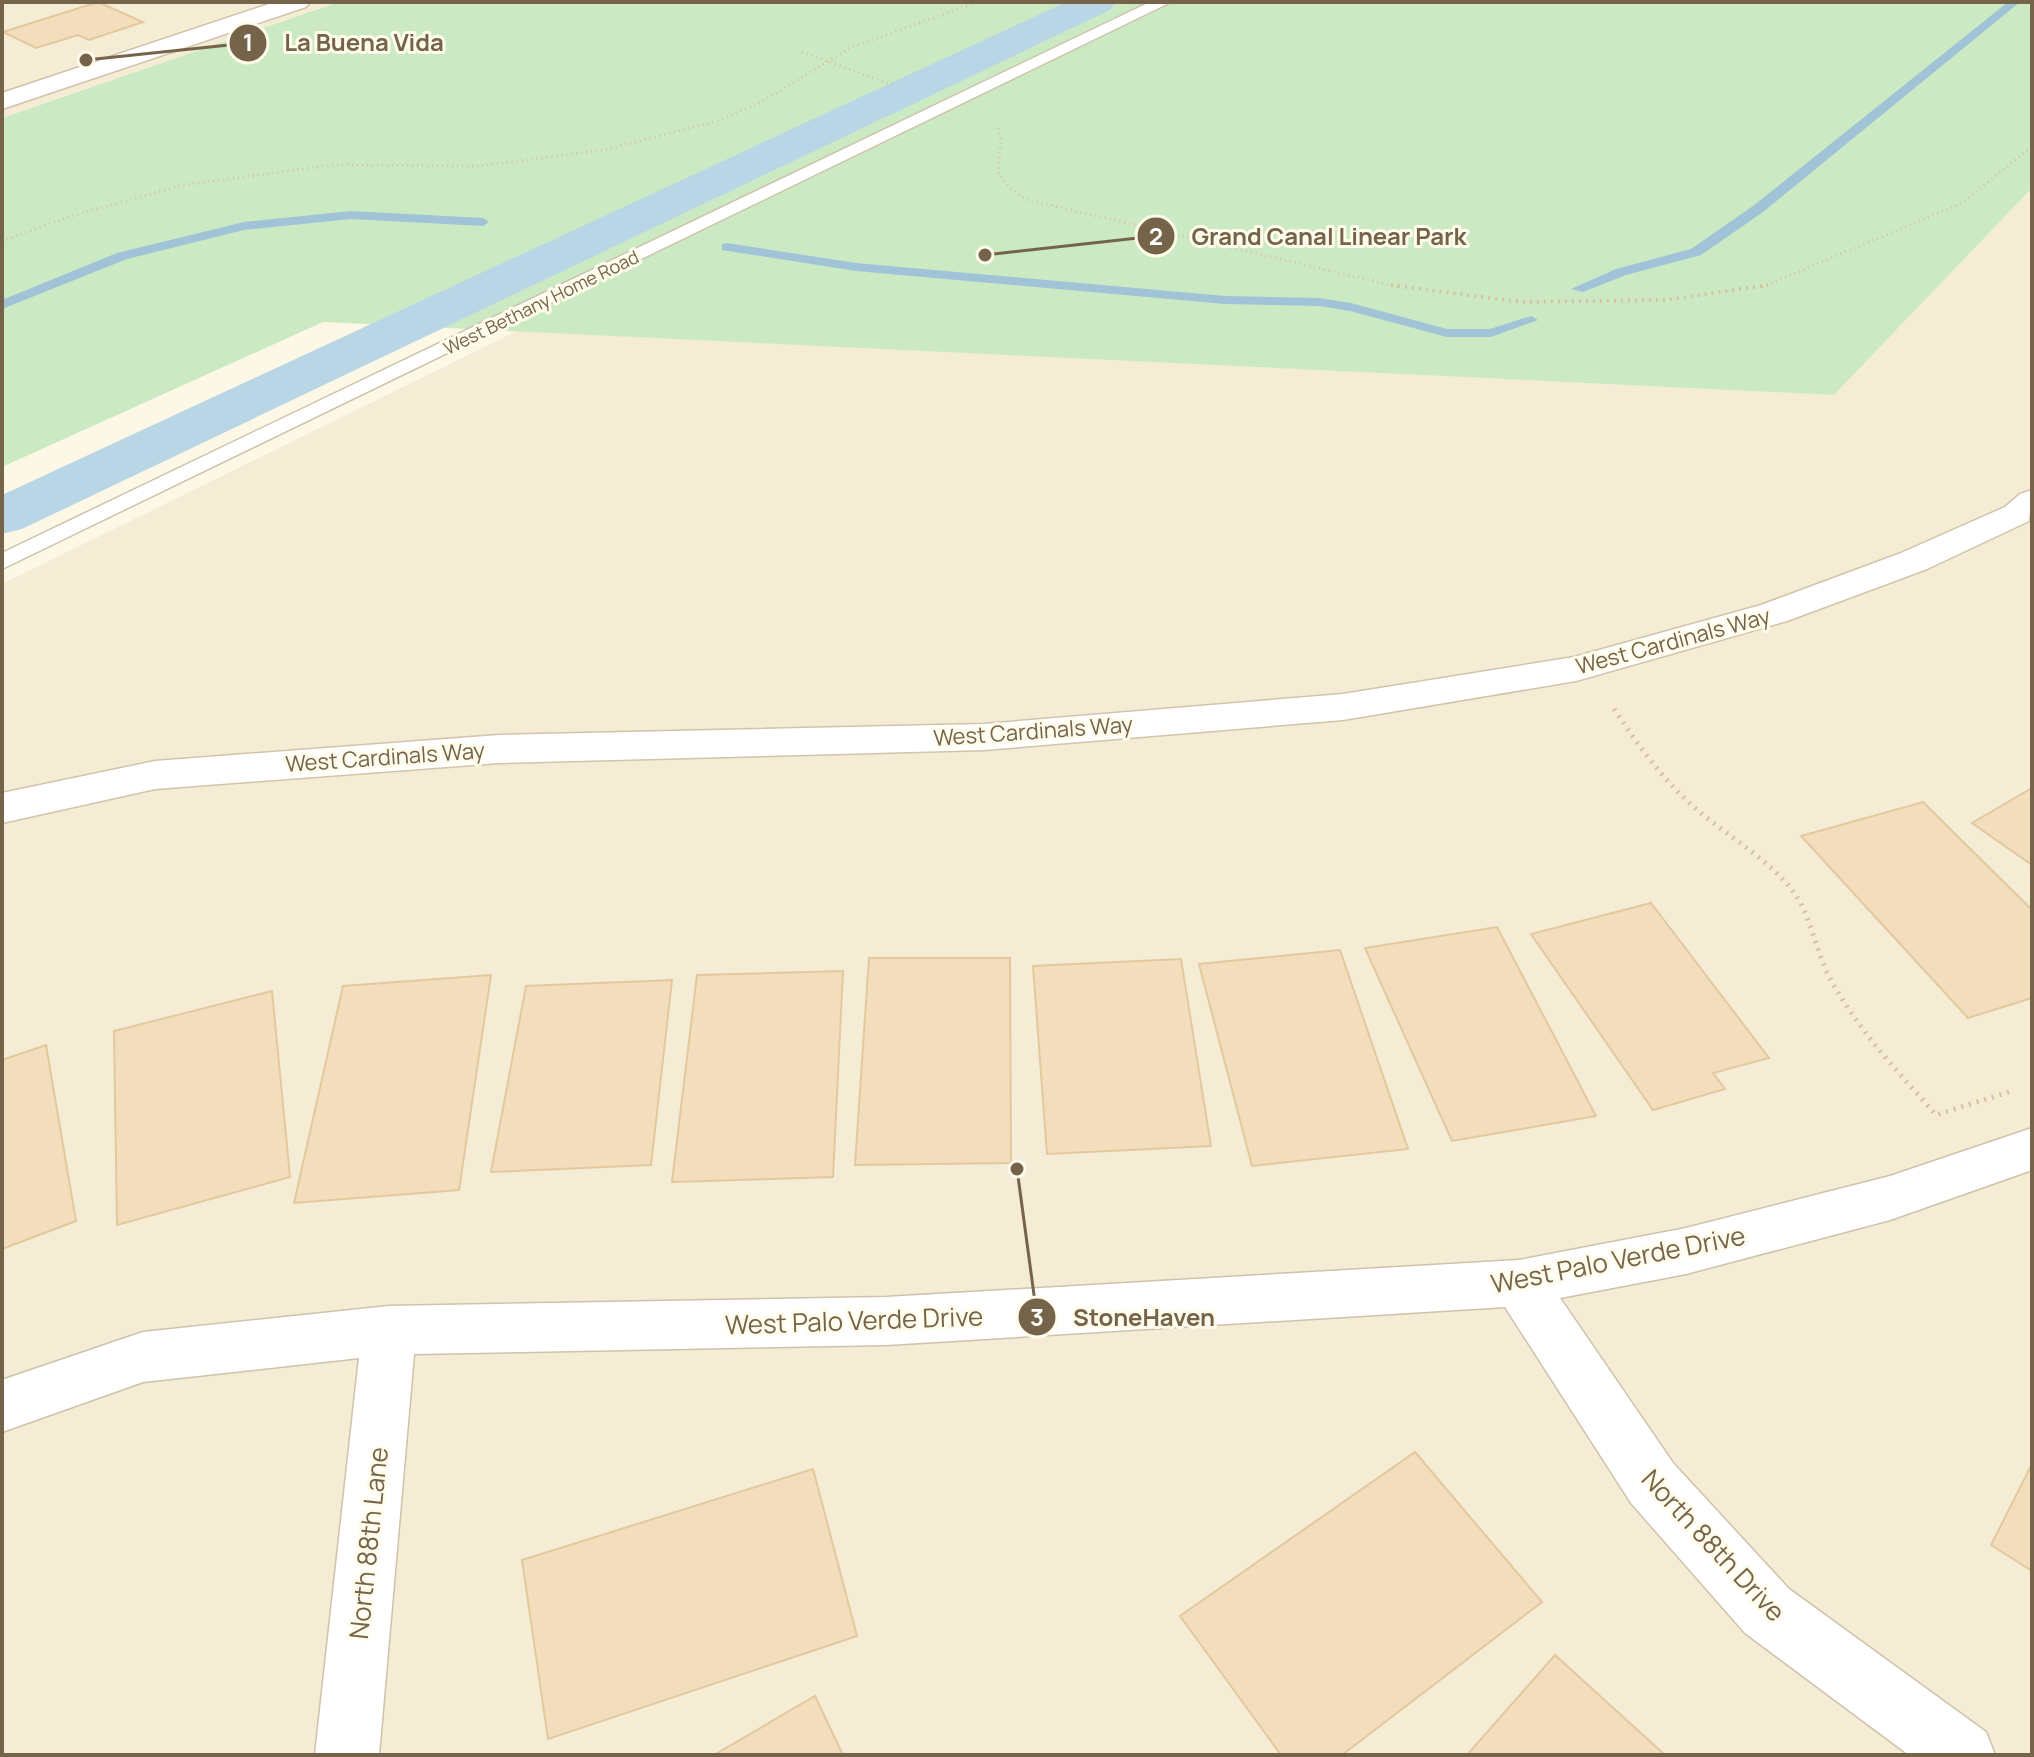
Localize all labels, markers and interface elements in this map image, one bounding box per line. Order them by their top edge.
callout: La Buena Vida [228,19,459,67]
text: 1 [243,25,253,58]
text: La Buena Vida [284,25,444,58]
callout: Grand Canal Linear Park [1136,212,1483,260]
text: 2 [1149,219,1163,252]
text: Grand Canal Linear Park [1191,219,1468,252]
street label: West Bethany Home Road [439,244,643,360]
street label: West Cardinals Way [1573,601,1774,681]
street label: West Cardinals Way [932,709,1134,753]
street label: West Cardinals Way [284,735,486,779]
street label: West Palo Verde Drive [1488,1217,1748,1301]
callout: StoneHaven [1017,1293,1231,1341]
street label: West Palo Verde Drive [724,1298,984,1342]
text: 3 [1030,1300,1044,1333]
text: StoneHaven [1073,1300,1215,1333]
street label: North 88th Lane [340,1445,396,1641]
street label: North 88th Drive [1634,1461,1794,1629]

